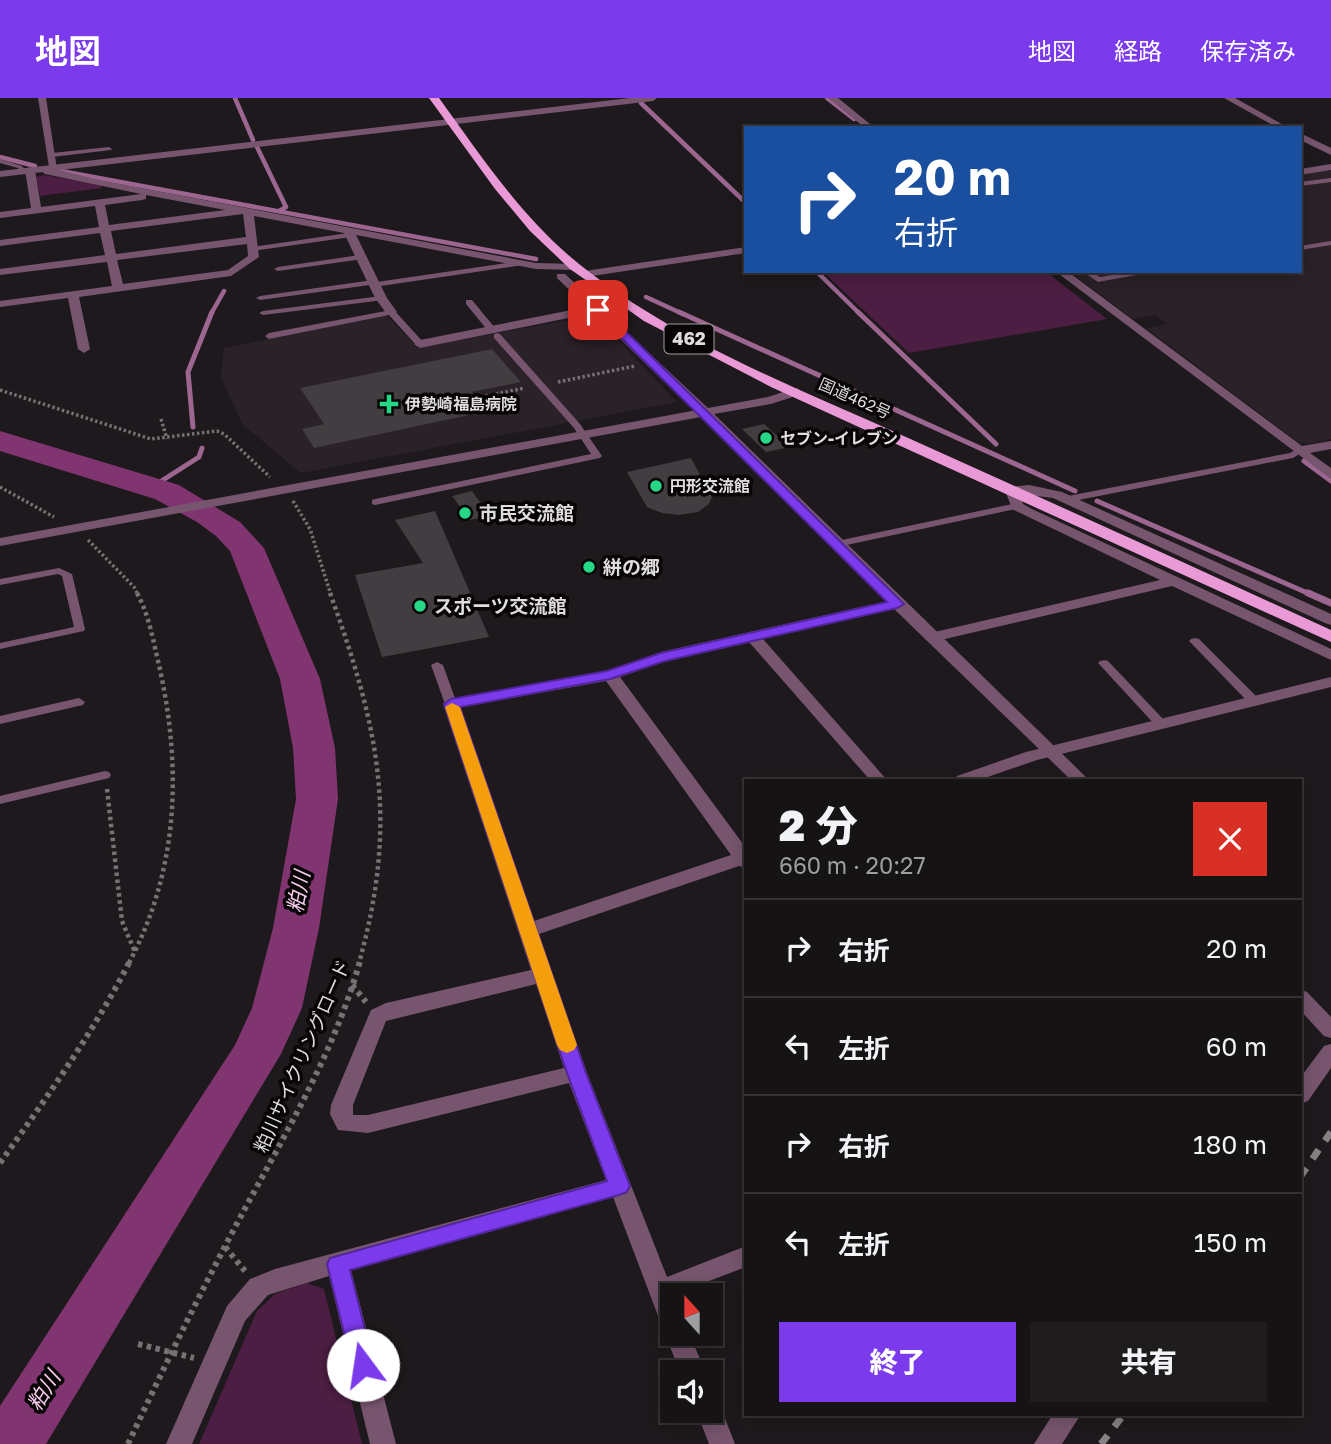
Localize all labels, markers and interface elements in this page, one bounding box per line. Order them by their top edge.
text: 地図 [35,31,101,70]
text: 地図 [1028,36,1076,65]
text: 経路 [1114,36,1162,65]
text: 保存済み [1200,36,1296,65]
text: 20 m [894,147,1011,206]
icon: right [779,154,870,245]
text: 右折 [894,213,958,251]
pin [568,280,628,340]
icon: arrive [579,291,617,329]
road number: 462 [664,325,714,354]
street label: 国道462号 [816,373,894,423]
marker: 伊勢崎福島病院 [379,394,399,414]
place label: 伊勢崎福島病院 [404,394,517,414]
place label: セブン-イレブン [780,428,898,448]
marker: セブン-イレブン [758,430,774,446]
place label: 円形交流館 [670,476,750,496]
marker: 円形交流館 [648,478,664,494]
place label: 市民交流館 [479,501,574,524]
marker: 市民交流館 [457,505,473,521]
place label: 絣の郷 [603,555,660,578]
marker: 絣の郷 [581,559,597,575]
place label: スポーツ交流館 [434,594,567,617]
marker: スポーツ交流館 [412,598,428,614]
text: 2 分 [779,800,858,850]
button: close [1193,802,1267,876]
text: 660 m · 20:27 [779,851,926,879]
water label: 粕川 [281,867,315,915]
icon: right [779,929,817,967]
text: 20 m [1206,933,1267,964]
text: 右折 [838,935,890,966]
street label: 粕川サイクリングロード [249,956,354,1156]
icon: left [779,1027,817,1065]
text: 60 m [1206,1031,1267,1062]
text: 左折 [838,1033,890,1064]
icon: right [779,1125,817,1163]
text: 180 m [1193,1129,1267,1160]
text: 右折 [838,1131,890,1162]
icon: left [779,1223,817,1261]
text: 150 m [1194,1227,1267,1258]
text: 左折 [838,1229,890,1260]
north arrow [660,1283,723,1346]
map controls [660,1283,723,1423]
button: 終了 [779,1322,1016,1402]
button: 共有 [1030,1322,1267,1402]
position arrow [326,1328,400,1402]
button: sound [660,1360,723,1423]
water label: 粕川 [21,1364,66,1415]

